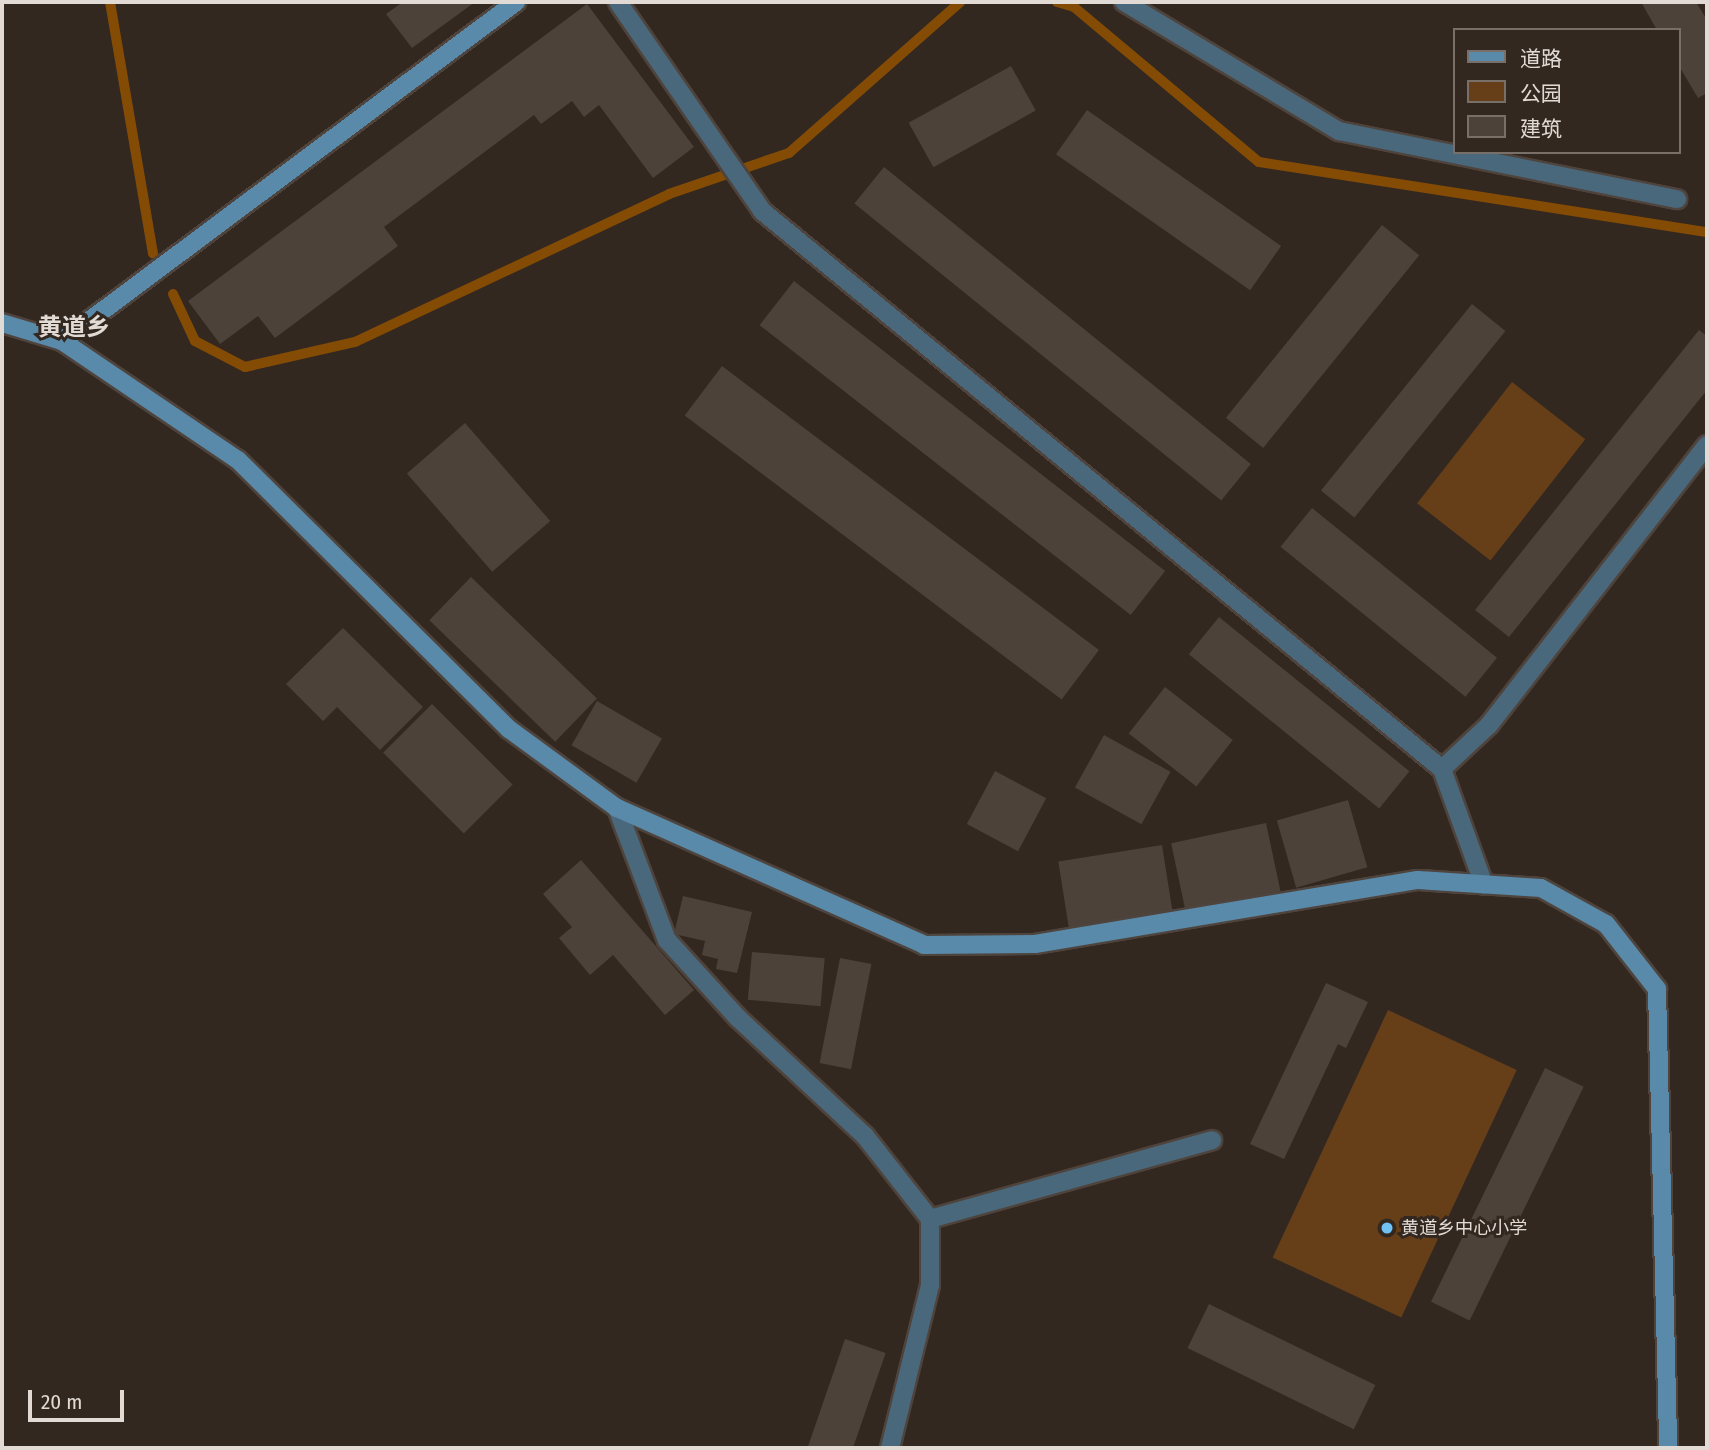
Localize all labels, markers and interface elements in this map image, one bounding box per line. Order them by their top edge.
legend [1454,28,1681,154]
text: 道路 [1520,46,1562,72]
text: 公园 [1520,81,1562,107]
text: 建筑 [1520,116,1562,142]
district label: 黄道乡 [38,314,110,342]
place label: 黄道乡中心小学 [1401,1217,1527,1239]
marker: 黄道乡中心小学 [1379,1220,1395,1236]
scale bar [32,1376,128,1420]
text: 20 m [41,1389,82,1415]

